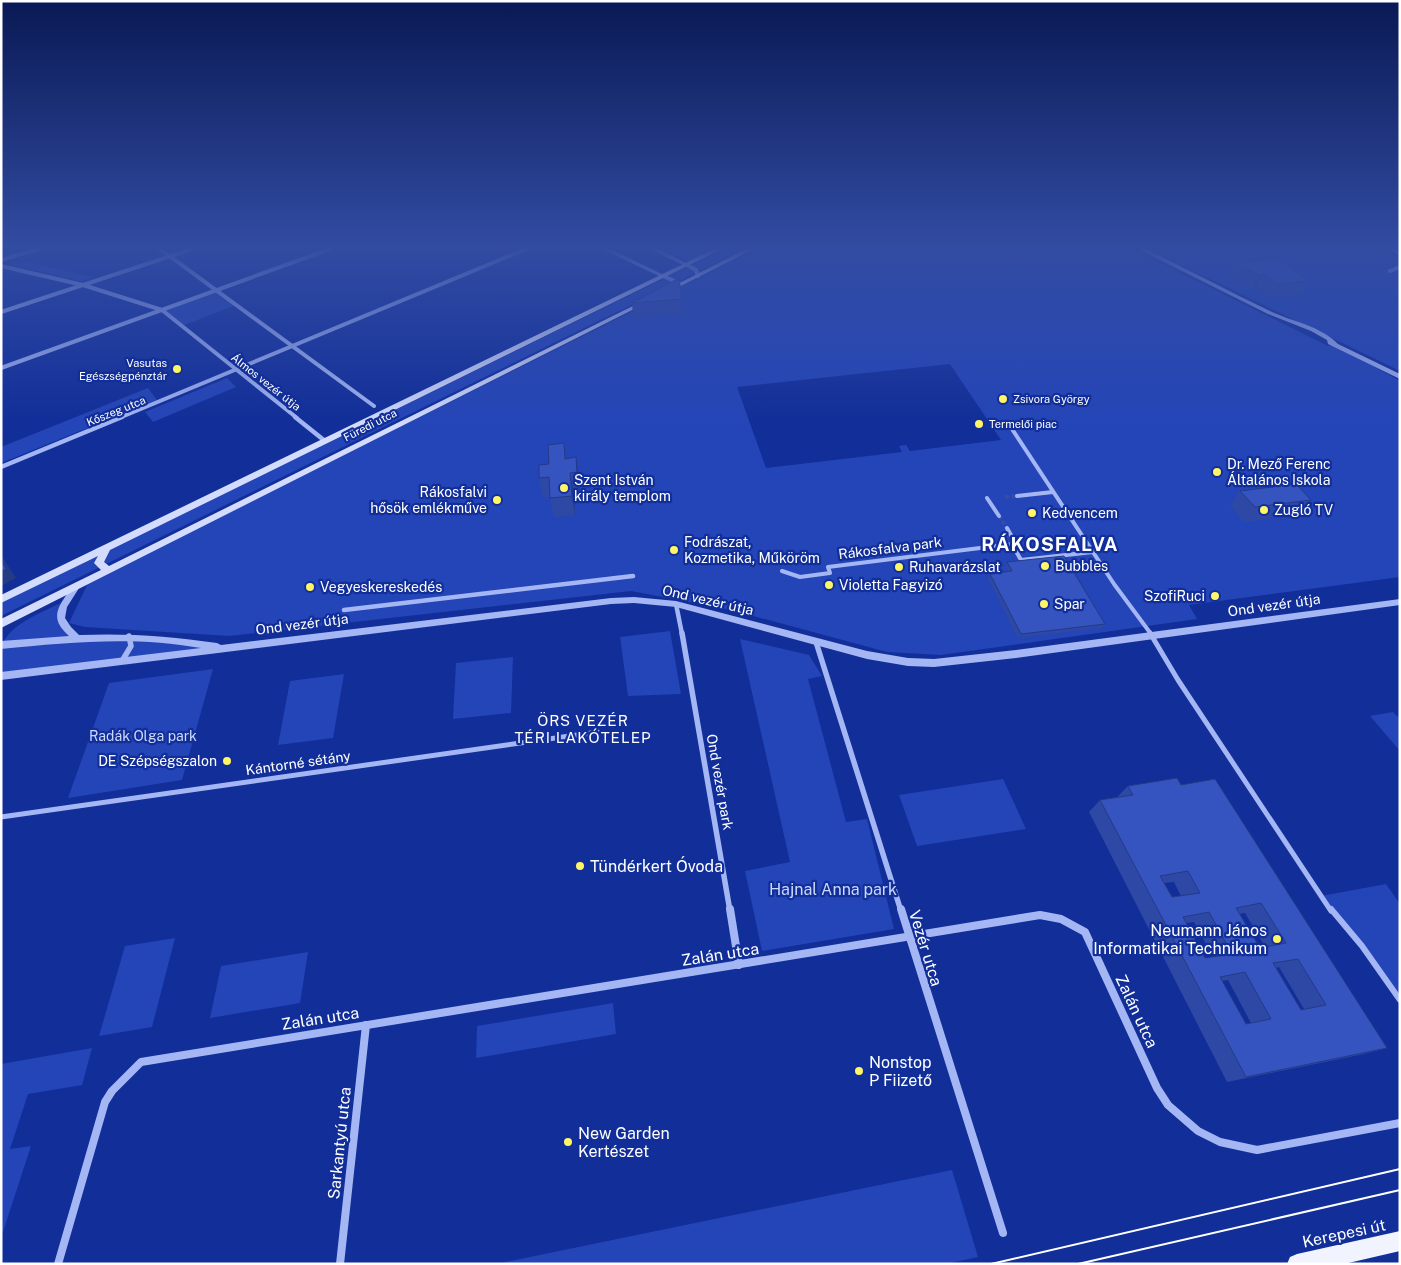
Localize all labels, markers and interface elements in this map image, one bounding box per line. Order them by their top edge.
street label: Álmos vezér útja [229,350,304,413]
place label: Vasutas Egészségpénztár [79,357,167,382]
marker: Vasutas Egészségpénztár [171,363,183,375]
marker: Zsivora György [997,393,1009,405]
place label: Zsivora György [1013,393,1090,405]
street label: Kőszeg utca [85,394,147,428]
street label: Füredi utca [341,407,399,443]
marker: Termelői piac [973,418,985,430]
place label: Termelői piac [989,418,1057,430]
place label: Dr. Mező Ferenc Általános Iskola [1227,456,1331,488]
marker: Dr. Mező Ferenc Általános Iskola [1211,466,1223,478]
place label: Szent István király templom [574,472,671,504]
marker: Szent István király templom [558,482,570,494]
place label: Rákosfalvi hősök emlékműve [370,484,487,516]
marker: Rákosfalvi hősök emlékműve [491,494,503,506]
place label: Zugló TV [1274,502,1334,518]
marker: Zugló TV [1258,504,1270,516]
place label: Kedvencem [1042,505,1118,521]
marker: Kedvencem [1026,507,1038,519]
district label: RÁKOSFALVA [981,533,1119,555]
place label: Fodrászat, Kozmetika, Műköröm [684,534,820,566]
street label: Rákosfalva park [837,534,943,562]
marker: Fodrászat, Kozmetika, Műköröm [668,544,680,556]
place label: Bubbles [1055,558,1108,574]
place label: Ruhavarázslat [909,559,1001,575]
marker: Bubbles [1039,560,1051,572]
marker: Ruhavarázslat [893,561,905,573]
place label: Violetta Fagyizó [839,577,943,593]
place label: Vegyeskereskedés [320,579,442,595]
marker: Violetta Fagyizó [823,579,835,591]
marker: Vegyeskereskedés [304,581,316,593]
street label: Ond vezér útja [661,582,755,618]
place label: SzofiRuci [1144,588,1205,604]
marker: SzofiRuci [1209,590,1221,602]
street label: Ond vezér útja [1227,591,1321,619]
place label: Spar [1054,596,1085,612]
marker: Spar [1038,598,1050,610]
street label: Ond vezér útja [255,610,349,638]
district label: ÖRS VEZÉR TÉRI LAKÓTELEP [514,711,652,746]
park label: Radák Olga park [89,728,197,744]
street label: Ond vezér park [704,733,736,831]
street label: Kántorné sétány [244,748,352,778]
place label: DE Szépségszalon [98,753,217,769]
marker: DE Szépségszalon [221,755,233,767]
place label: Tündérkert Óvoda [590,856,723,876]
marker: Tündérkert Óvoda [574,860,586,872]
park label: Hajnal Anna park [769,880,897,899]
street label: Vezér utca [905,908,946,988]
place label: Neumann János Informatikai Technikum [1093,921,1267,958]
marker: Neumann János Informatikai Technikum [1271,933,1283,945]
street label: Zalán utca [680,939,760,970]
street label: Zalán utca [1111,972,1162,1051]
street label: Zalán utca [280,1003,360,1034]
place label: Nonstop P Fiizető [869,1053,932,1090]
marker: Nonstop P Fiizető [853,1065,865,1077]
street label: Sarkantyú utca [324,1086,355,1200]
place label: New Garden Kertészet [578,1124,670,1161]
marker: New Garden Kertészet [562,1136,574,1148]
street label: Kerepesi út [1301,1215,1388,1252]

